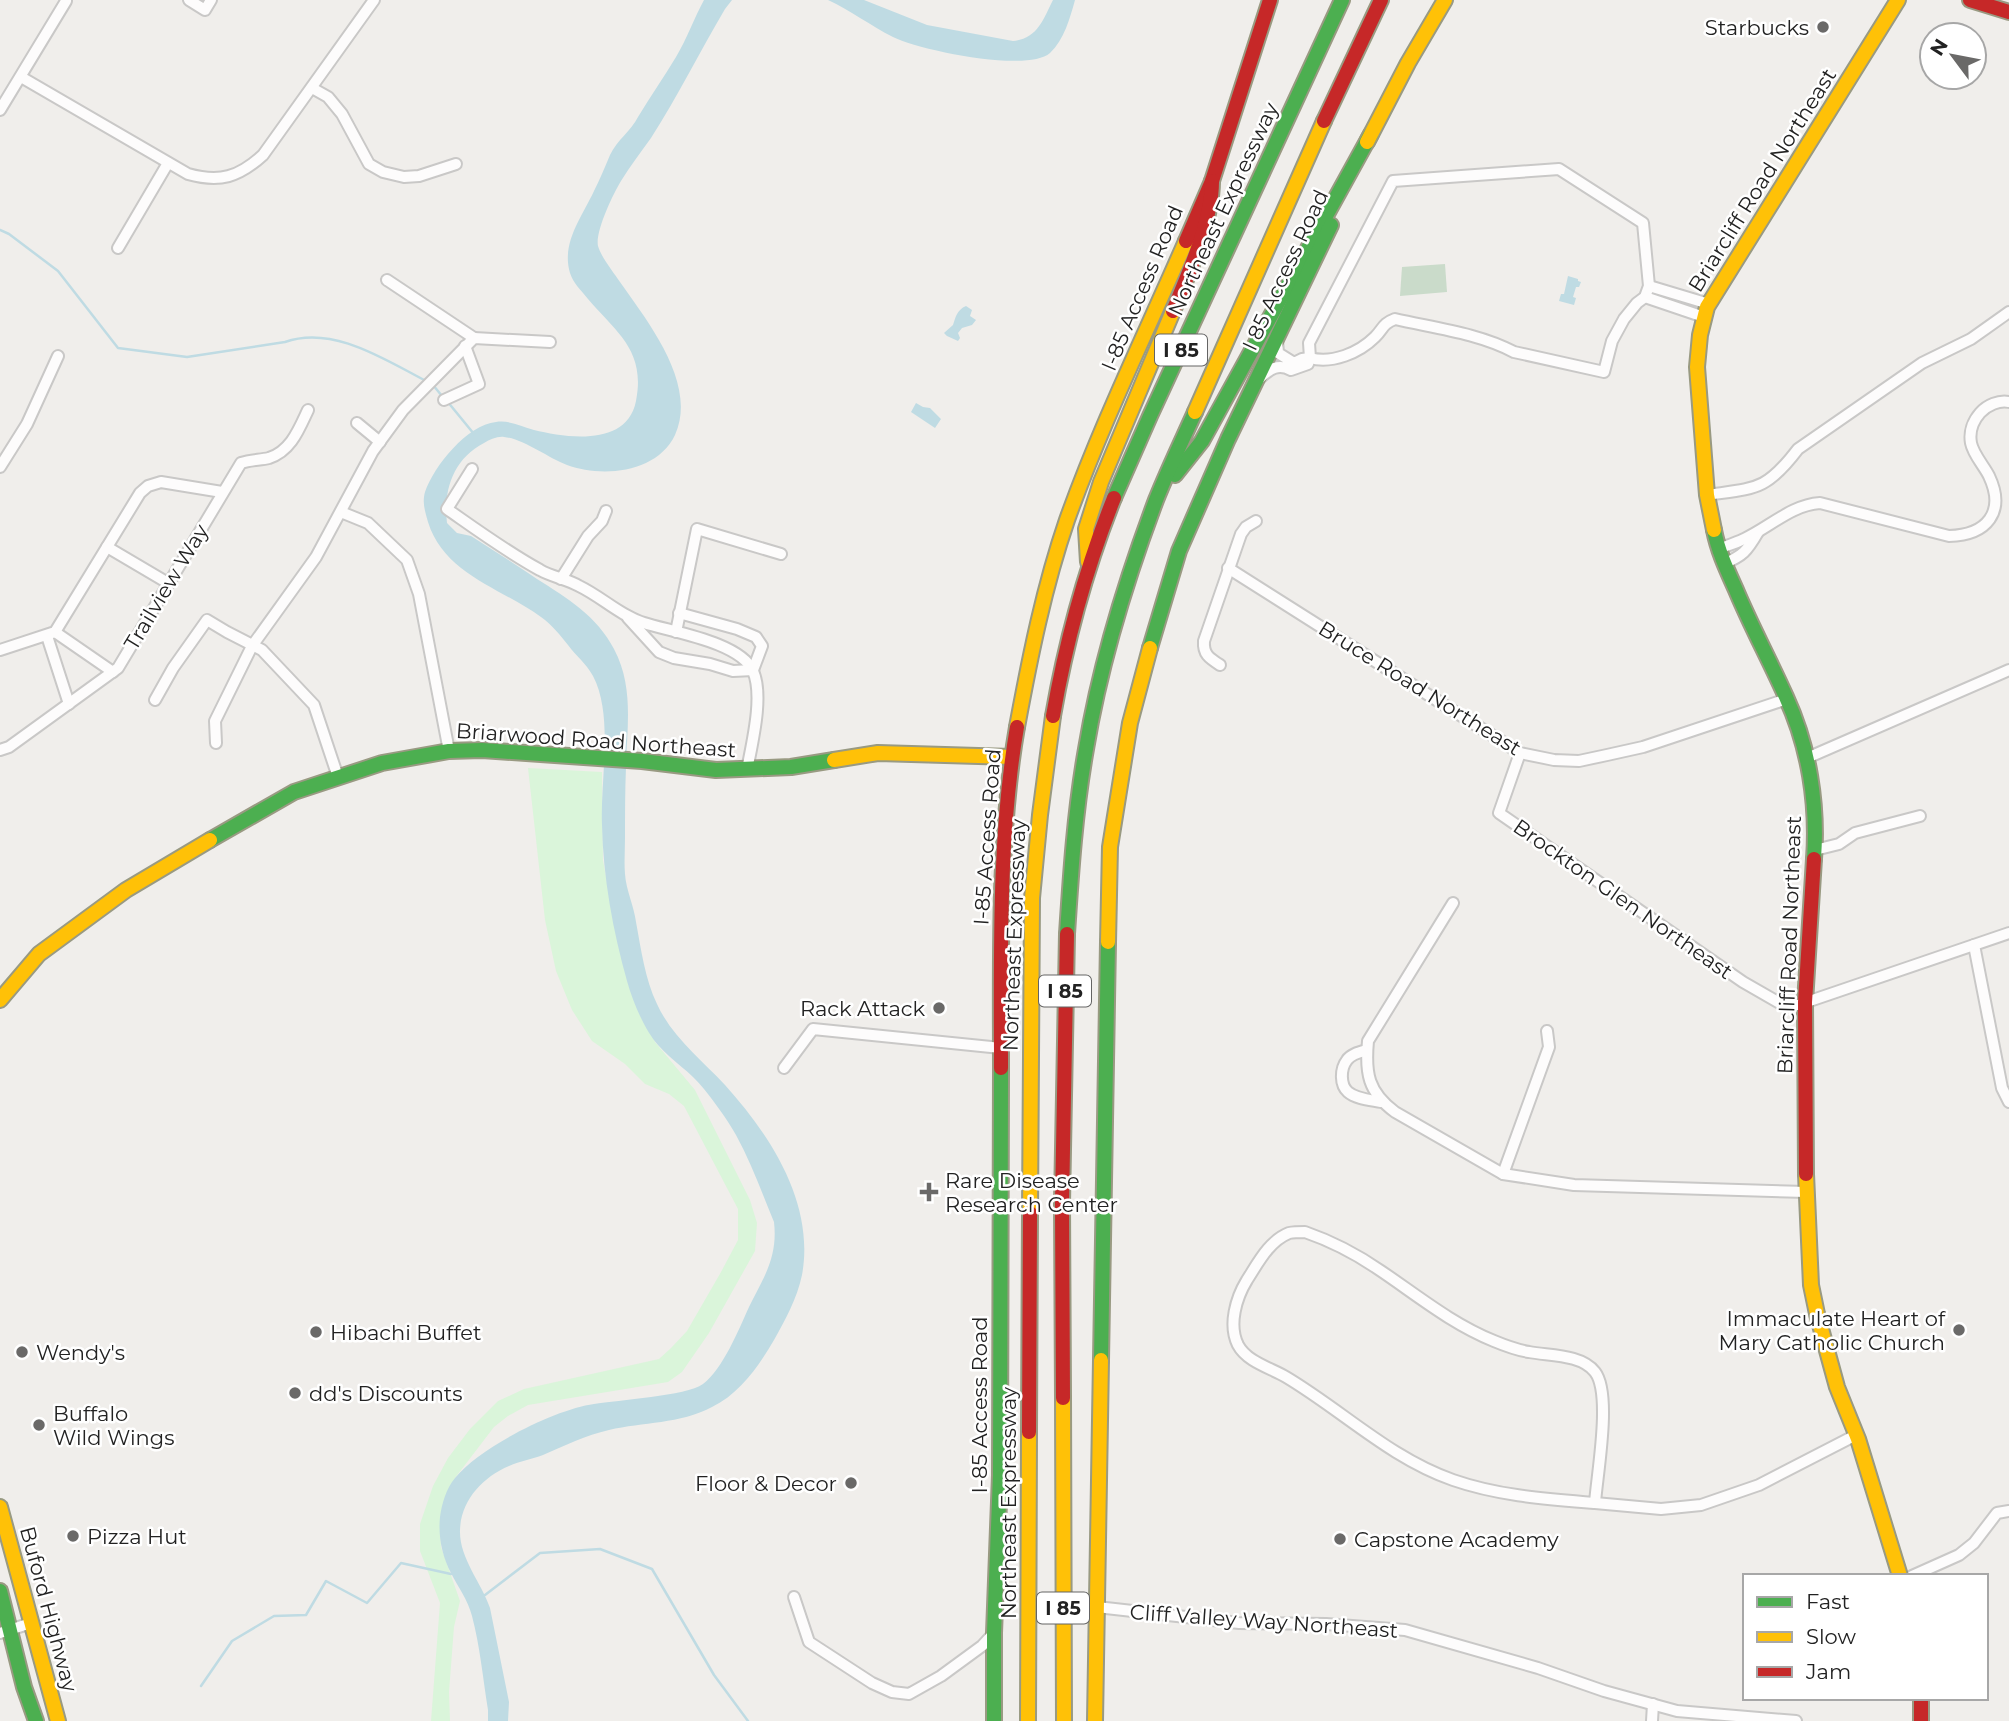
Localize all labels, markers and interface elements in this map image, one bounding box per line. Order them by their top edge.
place label: Starbucks [1705,15,1809,40]
marker: Starbucks [1815,19,1831,35]
north arrow [1918,21,1988,91]
text: N [1925,35,1953,60]
street label: Briarcliff Road Northeast [1683,64,1841,296]
street label: Northeast Expressway [1163,98,1284,320]
street label: I 85 Access Road [1237,186,1333,354]
street label: I-85 Access Road [1096,202,1188,374]
road number: I 85 [1155,334,1207,366]
street label: Trailview Way [119,519,214,654]
street label: Bruce Road Northeast [1314,615,1526,761]
street label: Briarwood Road Northeast [455,718,737,762]
street label: I-85 Access Road [968,748,1006,926]
street label: Brockton Glen Northeast [1509,814,1737,984]
street label: Briarcliff Road Northeast [1772,815,1806,1075]
street label: Northeast Expressway [997,818,1031,1052]
road number: I 85 [1039,976,1091,1007]
place label: Rack Attack [800,996,925,1021]
marker: Rack Attack [931,1000,947,1016]
place label: Rare Disease Research Center [945,1168,1118,1217]
marker: Rare Disease Research Center [919,1182,939,1202]
place label: Immaculate Heart of Mary Catholic Church [1719,1306,1946,1355]
street label: I-85 Access Road [967,1317,992,1493]
place label: Hibachi Buffet [330,1320,482,1345]
marker: Immaculate Heart of Mary Catholic Church [1951,1322,1967,1338]
marker: Hibachi Buffet [308,1324,324,1340]
place label: Wendy's [36,1340,125,1365]
marker: Wendy's [14,1344,30,1360]
place label: dd's Discounts [309,1381,463,1406]
marker: dd's Discounts [287,1385,303,1401]
street label: Northeast Expressway [996,1386,1021,1619]
place label: Buffalo Wild Wings [53,1401,174,1450]
marker: Buffalo Wild Wings [31,1417,47,1433]
place label: Floor & Decor [695,1471,837,1496]
marker: Floor & Decor [843,1475,859,1491]
street label: Buford Highway [15,1523,83,1695]
place label: Pizza Hut [87,1524,187,1549]
place label: Capstone Academy [1354,1527,1559,1552]
marker: Pizza Hut [65,1528,81,1544]
marker: Capstone Academy [1332,1531,1348,1547]
legend [1743,1574,1988,1700]
text: Fast [1806,1589,1850,1614]
road number: I 85 [1037,1592,1089,1624]
street label: Cliff Valley Way Northeast [1129,1599,1399,1643]
text: Slow [1806,1624,1856,1649]
text: Jam [1805,1659,1851,1684]

